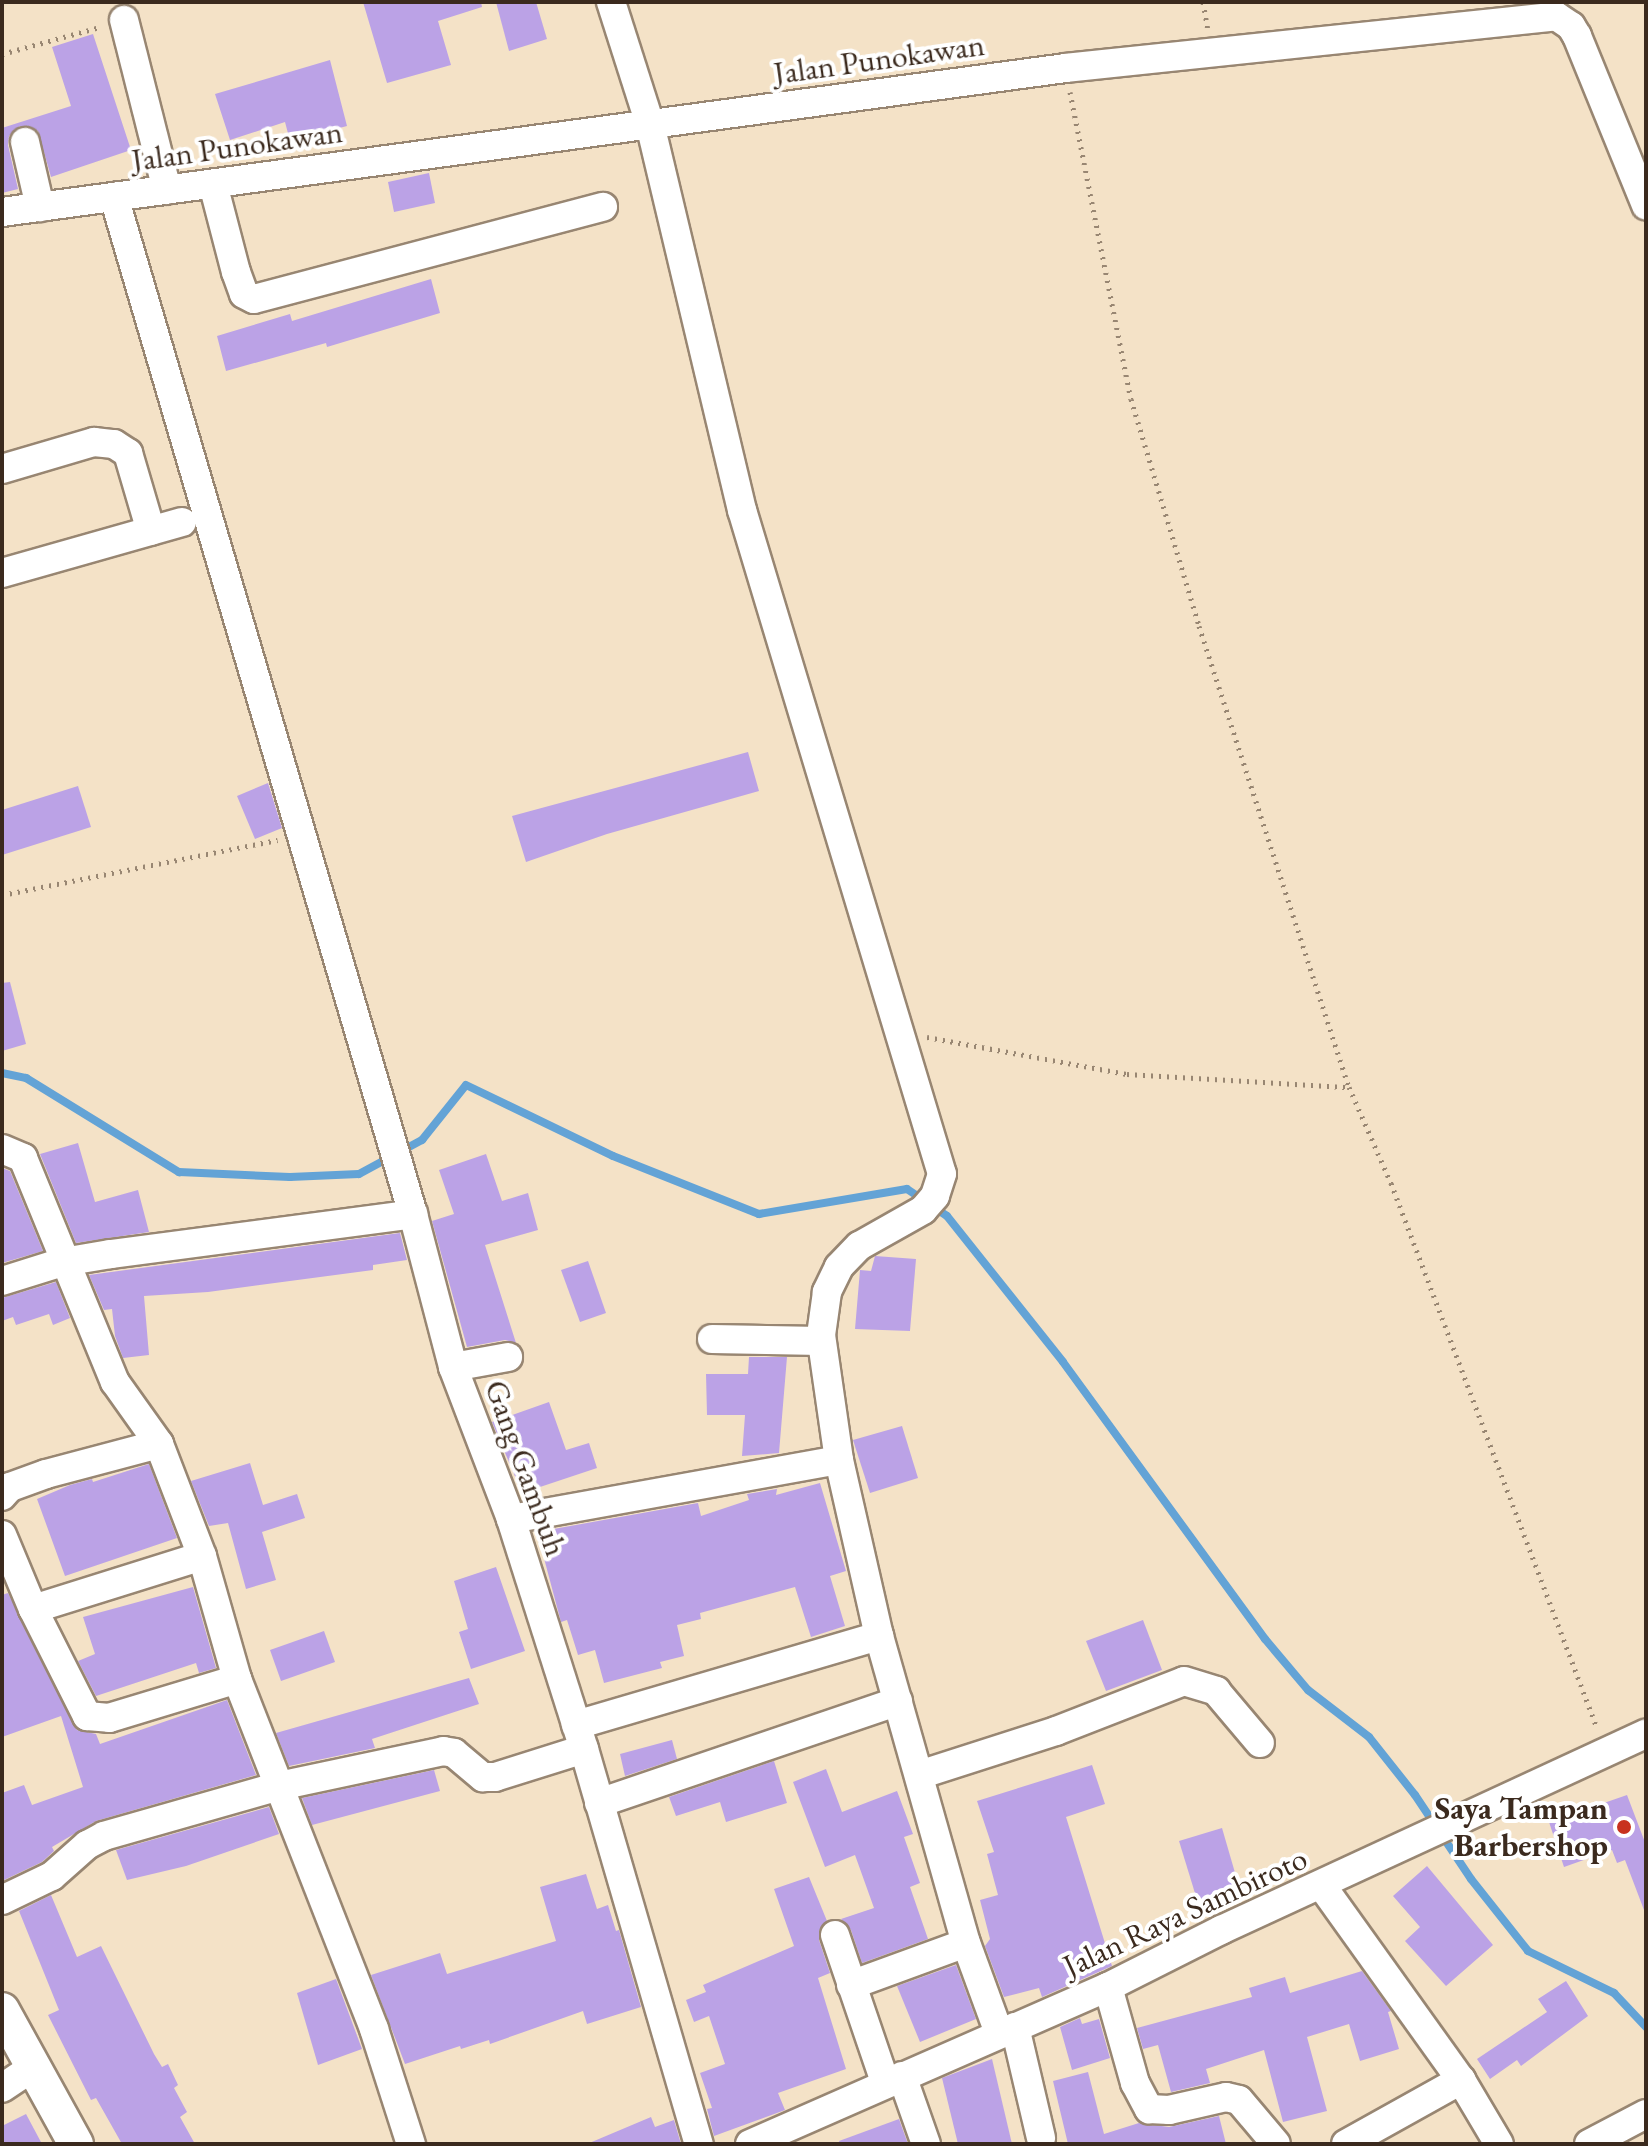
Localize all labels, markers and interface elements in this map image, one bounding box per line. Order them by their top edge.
street label: Jalan Punokawan [771,25,987,93]
street label: Jalan Punokawan [129,112,345,180]
street label: Gang Gambuh [476,1375,576,1561]
place label: Saya Tampan Barbershop [1434,1790,1608,1865]
marker: Saya Tampan Barbershop [1615,1818,1633,1836]
street label: Jalan Raya Sambiroto [1057,1839,1313,1985]

